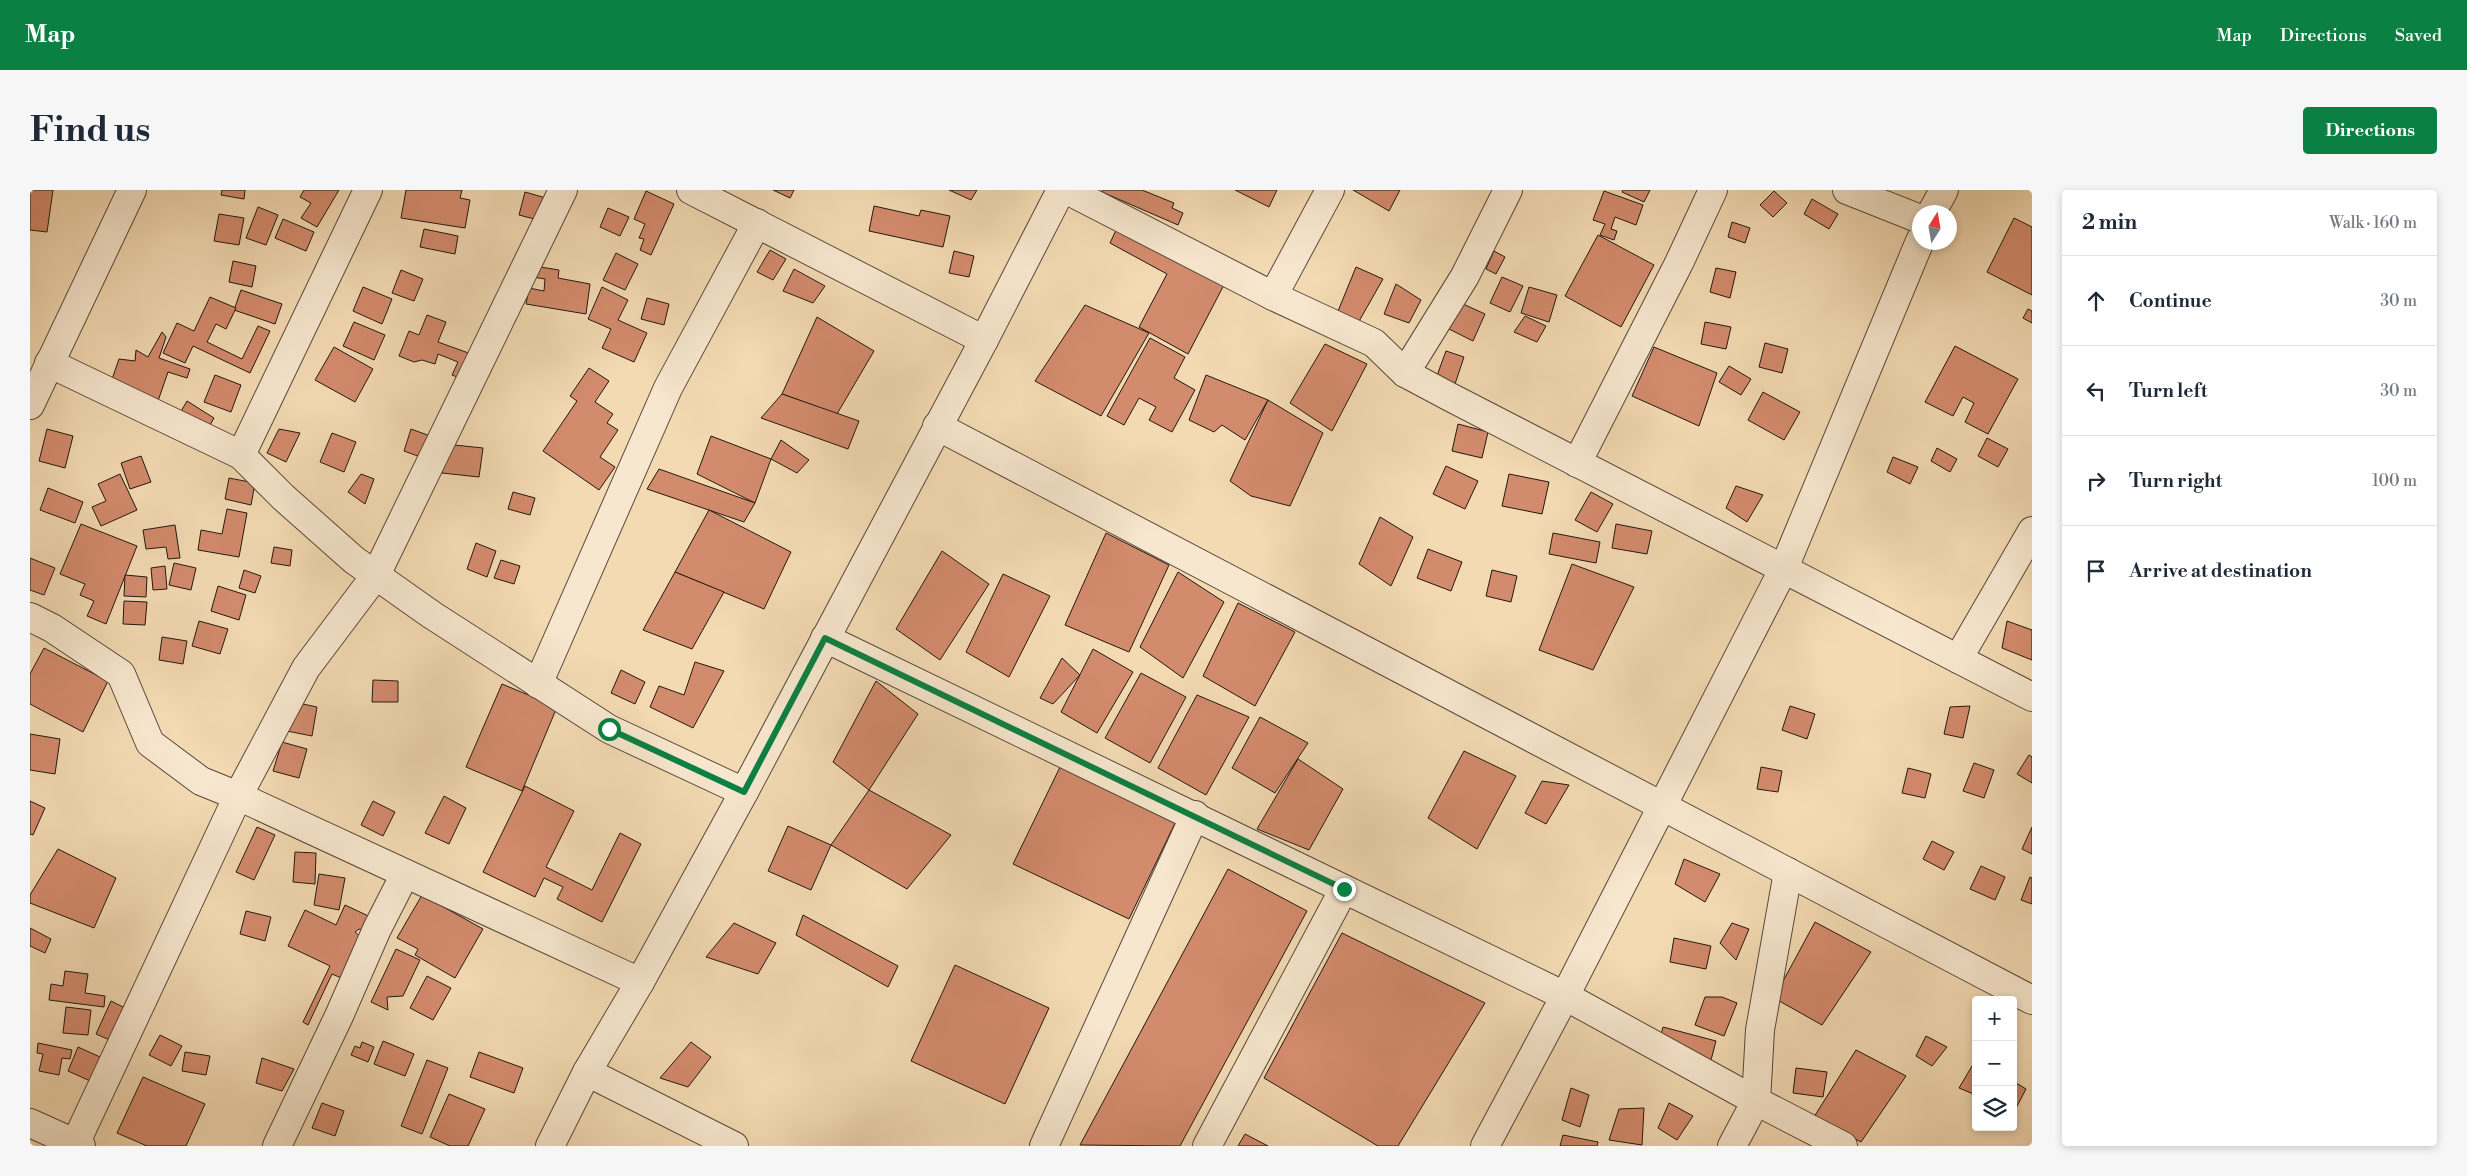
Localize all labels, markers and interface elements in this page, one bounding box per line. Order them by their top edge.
text: Map [25,20,75,50]
text: Map [2216,24,2252,47]
text: Directions [2280,24,2367,47]
text: Saved [2395,24,2442,47]
button: Directions [2303,107,2437,154]
text: Find us [30,109,150,152]
north arrow [1912,205,1957,250]
text: 2 min [2082,210,2137,236]
text: Walk · 160 m [2329,213,2417,233]
icon: ahead [2082,287,2110,315]
text: Continue [2129,289,2212,313]
text: 30 m [2380,291,2417,311]
icon: left [2082,377,2110,405]
text: Turn left [2129,379,2208,403]
text: 30 m [2380,381,2417,401]
icon: right [2082,467,2110,495]
text: Turn right [2129,469,2222,493]
text: 100 m [2372,471,2417,491]
icon: arrive [2082,557,2110,585]
text: Arrive at destination [2129,559,2312,583]
route start [598,718,621,741]
route end [1333,878,1356,901]
map controls [1972,996,2017,1131]
button: + [1972,996,2017,1041]
button: − [1972,1041,2017,1086]
button: layers [1972,1086,2017,1131]

